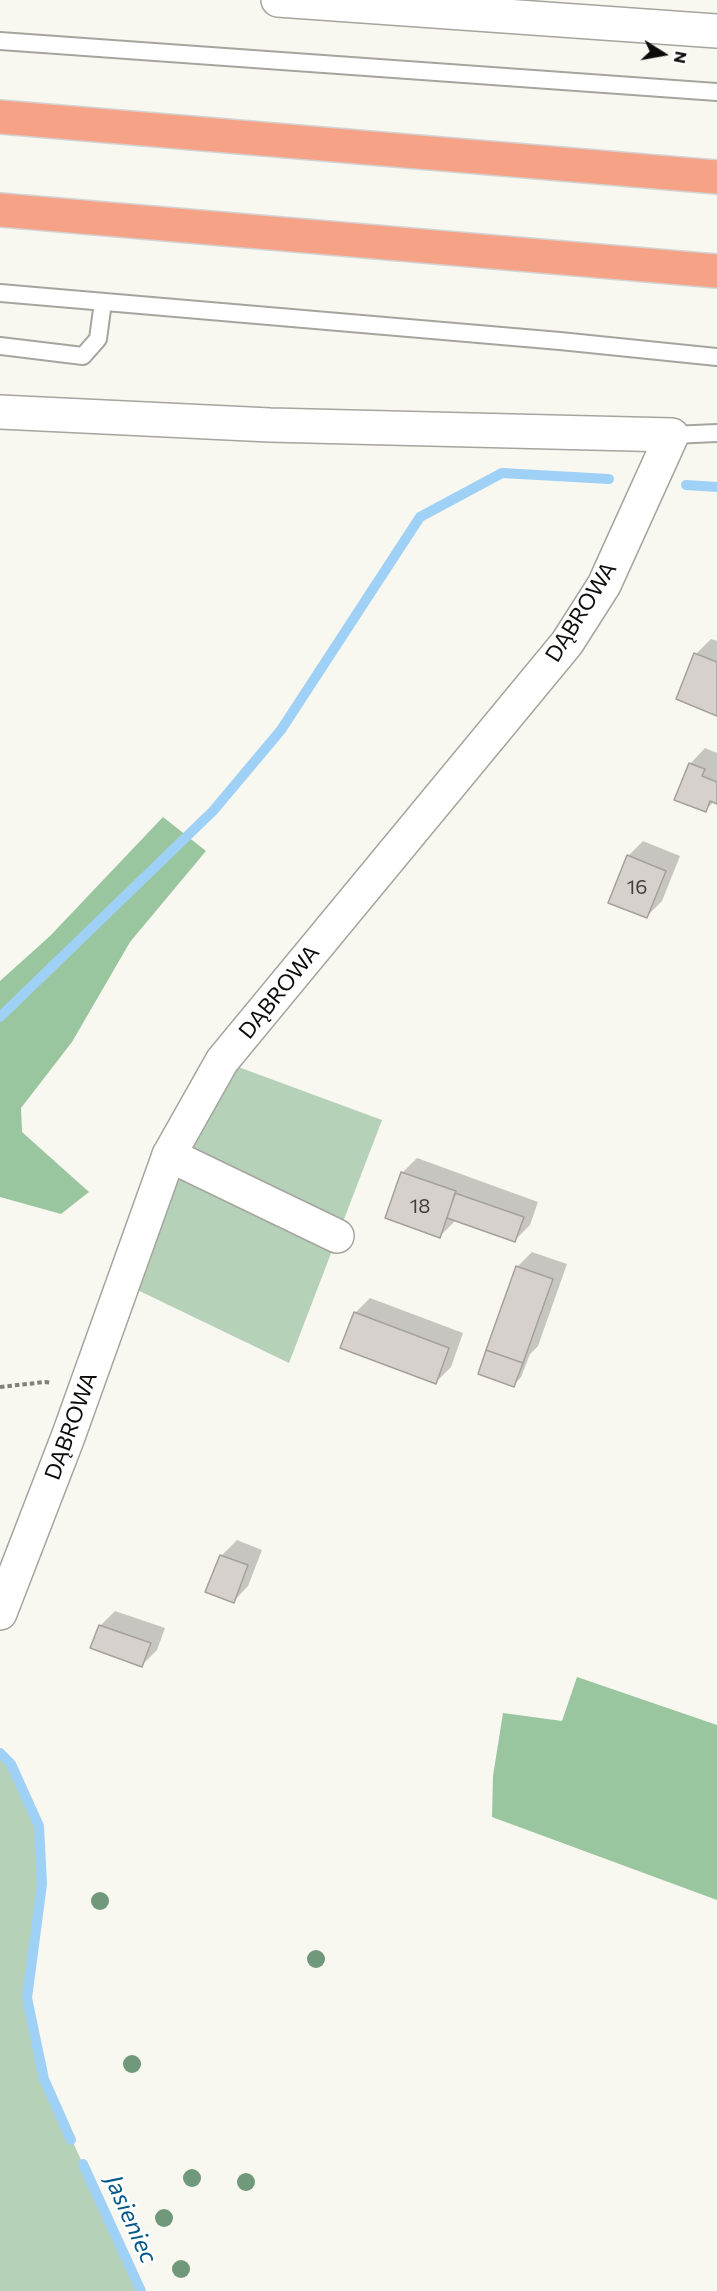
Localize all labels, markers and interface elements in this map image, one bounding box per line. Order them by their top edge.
north arrow [633,24,693,84]
text: N [671,50,692,65]
street label: DĄBROWA [540,557,622,667]
house number: 16 [627,875,647,899]
street label: DĄBROWA [233,940,325,1044]
house number: 18 [410,1194,430,1218]
street label: DĄBROWA [39,1368,103,1484]
water label: Jasieniec [99,2170,163,2268]

